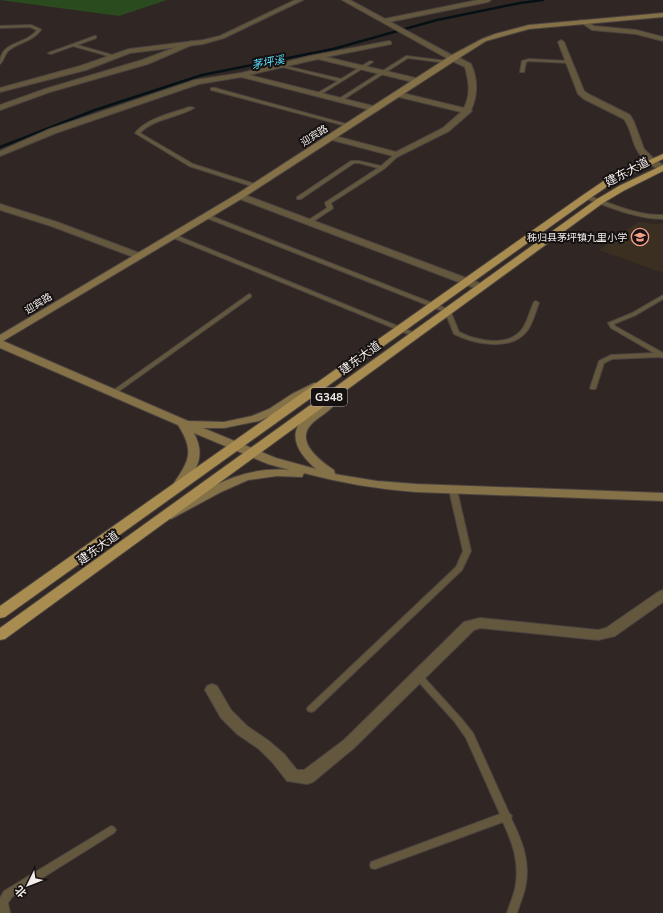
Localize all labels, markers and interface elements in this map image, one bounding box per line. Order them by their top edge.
water label: 茅坪溪 [250,52,287,73]
street label: 迎宾路 [298,122,331,150]
street label: 建东大道 [602,154,652,190]
school or university icon: 秭归县茅坪镇九里小学 [630,227,650,247]
place label: 秭归县茅坪镇九里小学 [527,231,627,245]
street label: 迎宾路 [22,290,55,318]
street label: 建东大道 [336,337,384,379]
road number: G348 [311,388,347,406]
street label: 建东大道 [74,527,122,569]
north arrow [8,865,48,905]
text: 北 [12,882,30,901]

